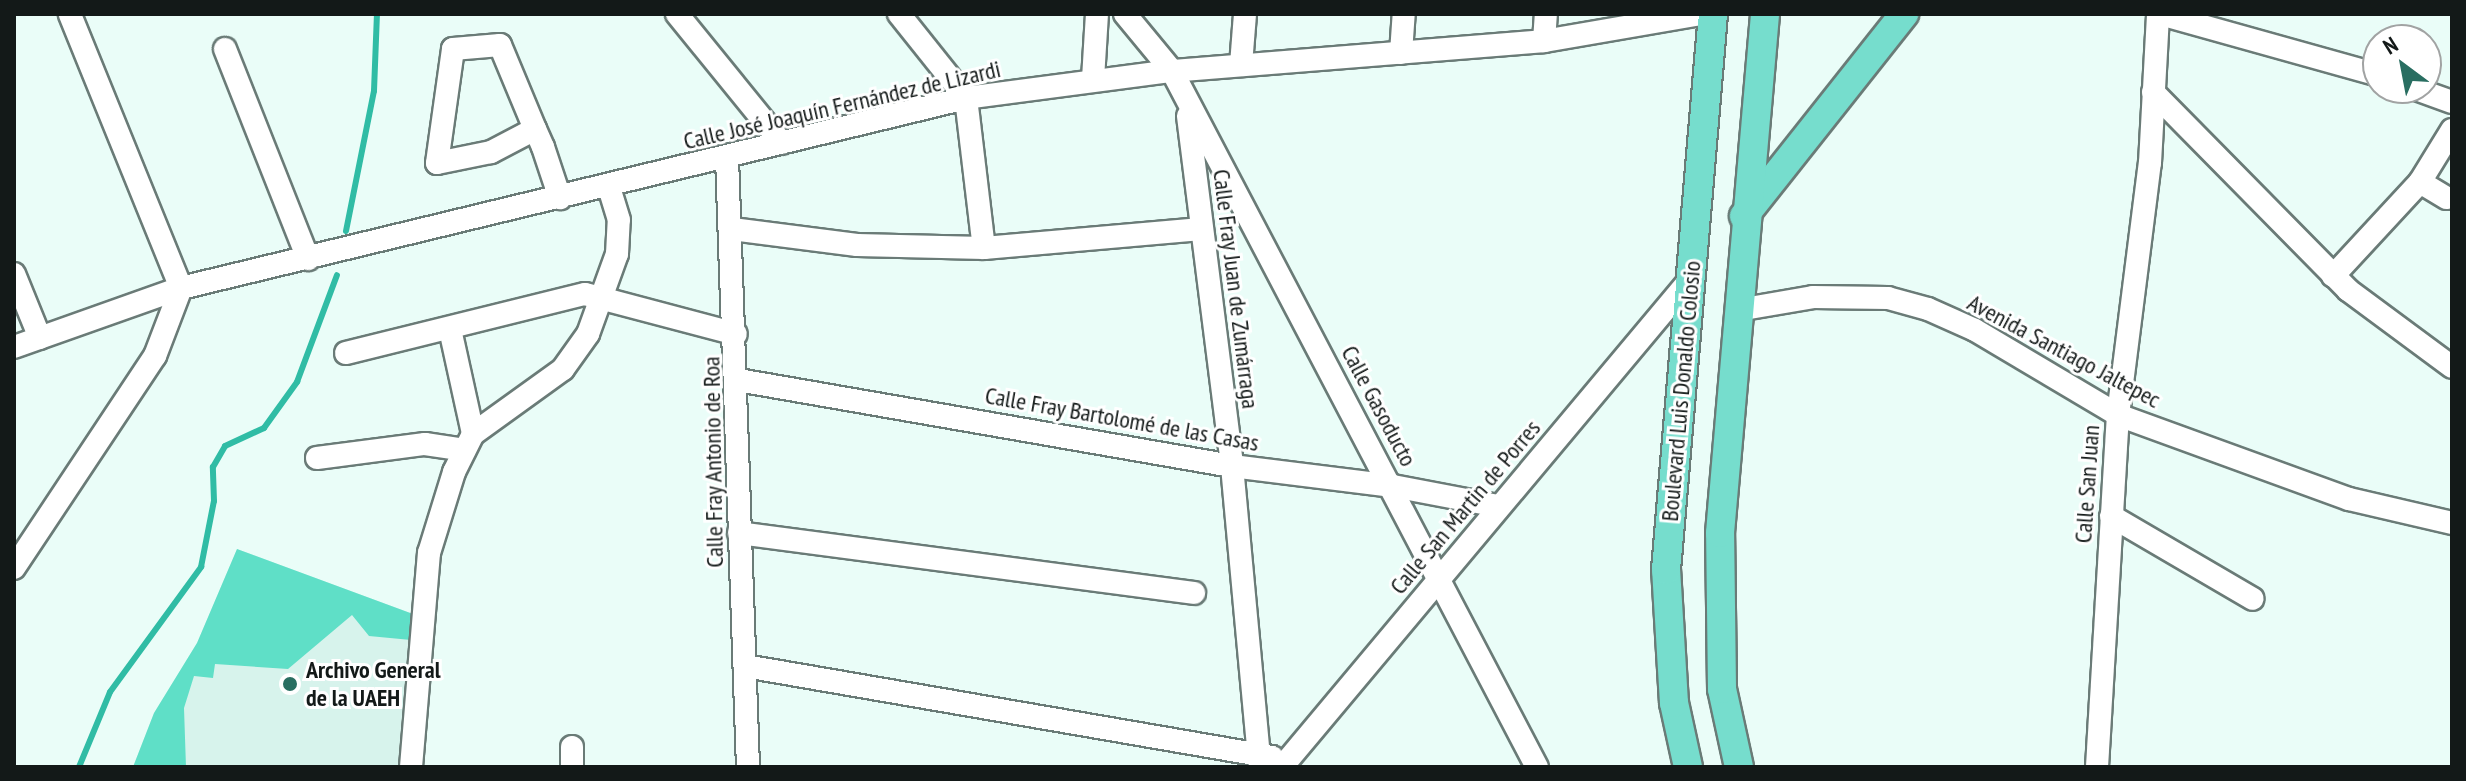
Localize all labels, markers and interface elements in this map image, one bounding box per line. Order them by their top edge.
north arrow [2362,24,2442,104]
text: N [2378,30,2403,60]
street label: Calle José Joaquín Fernández de Lizardi [680,54,1004,156]
street label: Calle Fray Juan de Zumárraga [1207,167,1265,411]
street label: Boulevard Luis Donaldo Colosio [1655,260,1707,522]
street label: Avenida Santiago Jaltepec [1963,288,2165,414]
street label: Calle Gasoducto [1335,341,1423,471]
street label: Calle Fray Antonio de Roa [697,356,729,568]
street label: Calle Fray Bartolomé de las Casas [983,381,1261,457]
street label: Calle San Martin de Porres [1384,414,1546,600]
street label: Calle San Juan [2069,424,2105,544]
place label: Archivo General de la UAEH [306,656,441,712]
marker: Archivo General de la UAEH [281,675,299,693]

